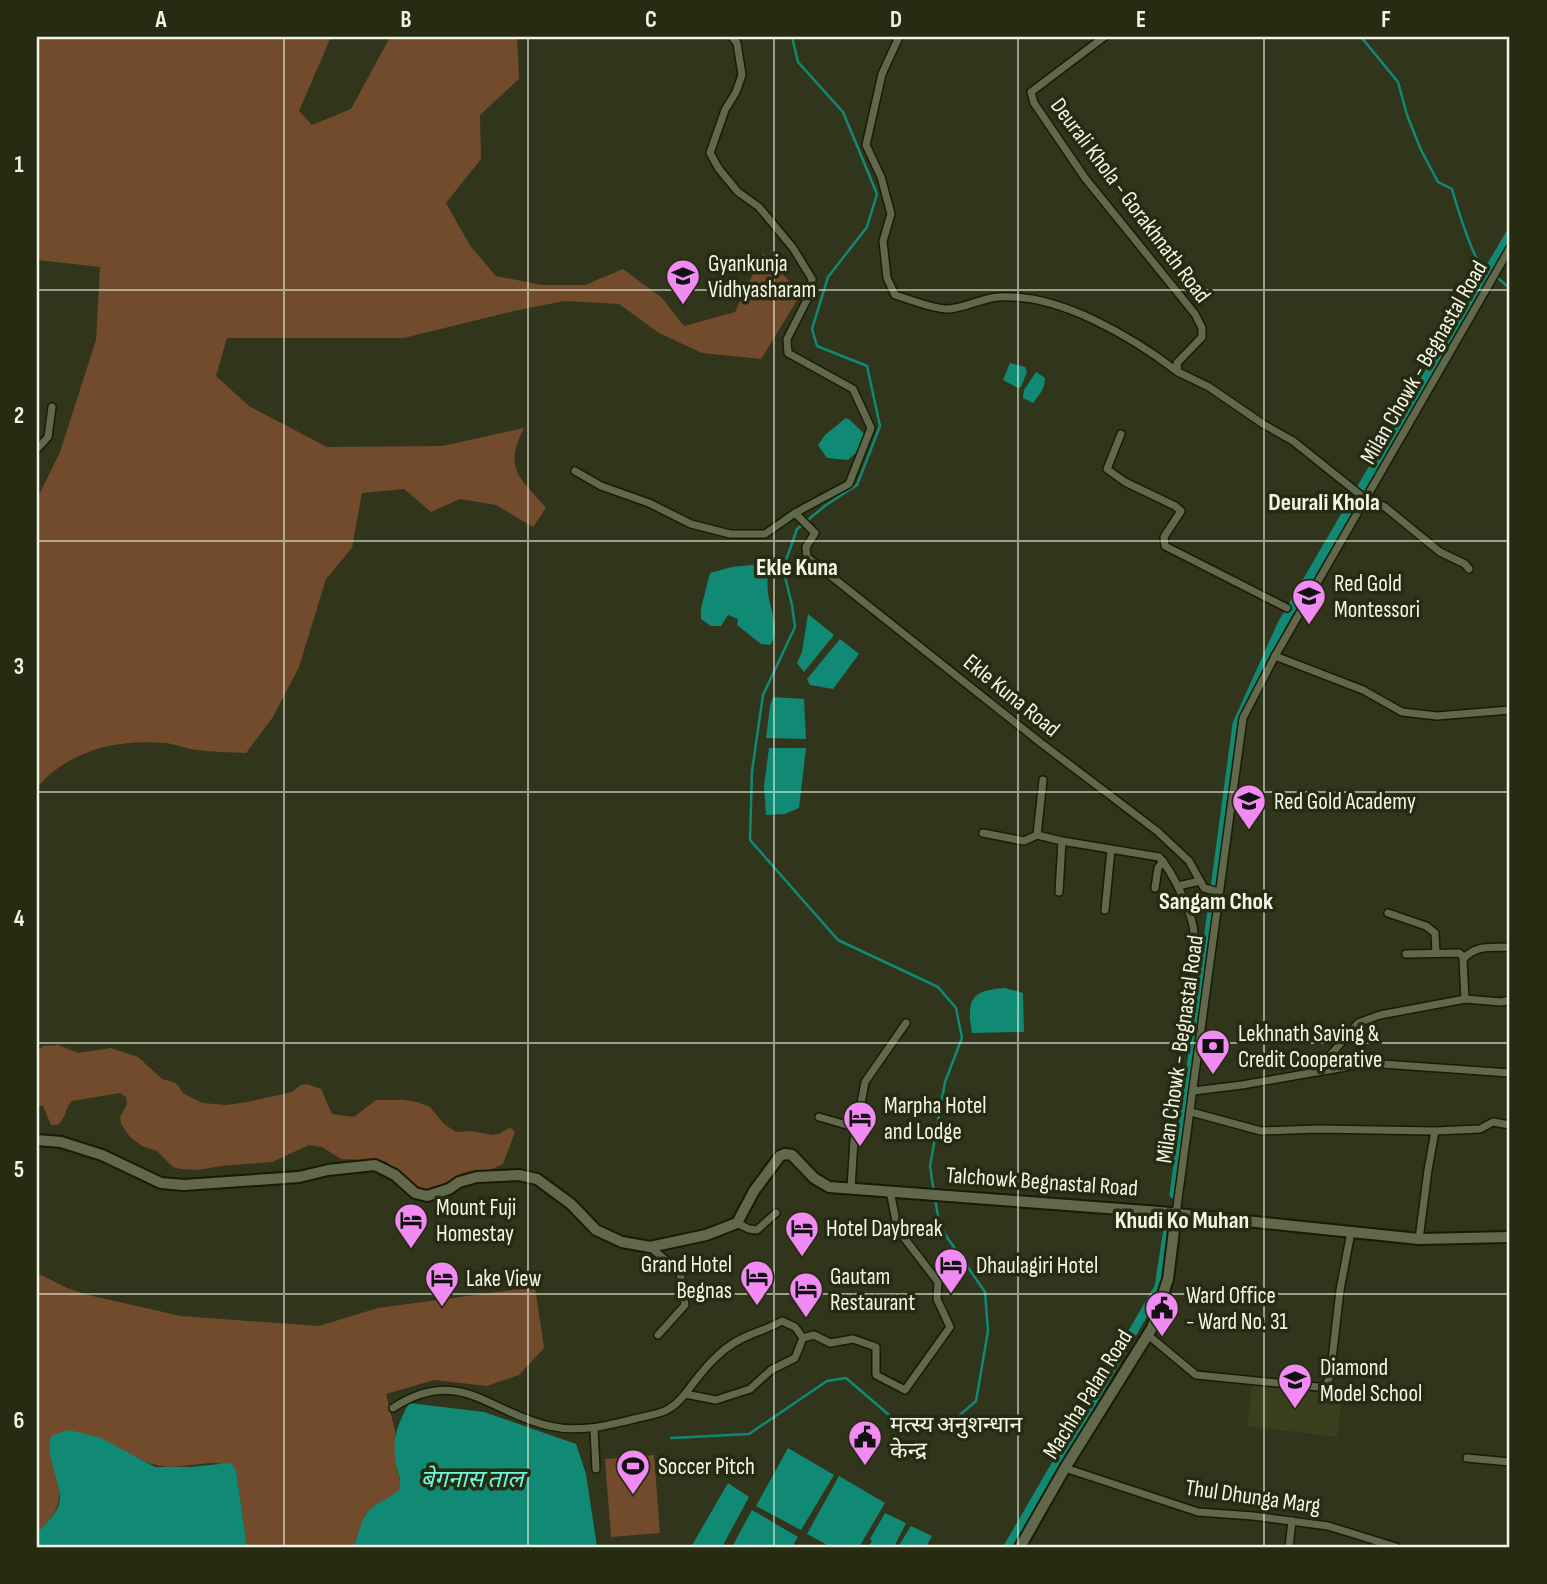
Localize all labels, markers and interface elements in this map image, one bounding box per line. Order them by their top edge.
text: A [155,6,168,34]
text: B [401,6,412,34]
text: C [645,6,657,34]
text: D [890,6,902,34]
text: E [1136,6,1146,34]
text: F [1381,6,1391,34]
street label: Deurali Khola - Gorakhnath Road [1044,93,1216,308]
text: 1 [14,151,24,179]
place label: Gyankunja Vidhyasharam [708,250,816,304]
street label: Milan Chowk - Begnastal Road [1354,256,1494,469]
school or university icon: Gyankunja Vidhyasharam [664,257,702,306]
text: 2 [14,402,24,430]
district label: Deurali Khola [1268,488,1380,517]
district label: Ekle Kuna [756,553,838,582]
place label: Red Gold Montessori [1334,570,1420,624]
school or university icon: Red Gold Montessori [1290,577,1328,626]
street label: Ekle Kuna Road [958,648,1065,743]
text: 3 [14,653,24,681]
school or university icon: Red Gold Academy [1230,782,1268,831]
place label: Red Gold Academy [1274,788,1416,816]
district label: Sangam Chok [1159,887,1273,916]
text: 4 [14,905,25,933]
street label: Milan Chowk - Begnastal Road [1150,933,1210,1165]
place label: Lekhnath Saving & Credit Cooperative [1238,1020,1382,1074]
bank icon: Lekhnath Saving & Credit Cooperative [1194,1027,1232,1076]
place label: Marpha Hotel and Lodge [884,1092,987,1146]
hotel icon: Marpha Hotel and Lodge [841,1099,879,1148]
text: 5 [14,1156,24,1184]
street label: Talchowk Begnastal Road [945,1161,1139,1203]
place label: Mount Fuji Homestay [436,1194,516,1248]
hotel icon: Mount Fuji Homestay [392,1201,430,1250]
district label: Khudi Ko Muhan [1115,1206,1249,1235]
hotel icon: Hotel Daybreak [783,1209,821,1258]
place label: Hotel Daybreak [826,1215,943,1243]
hotel icon: Dhaulagiri Hotel [932,1246,970,1295]
place label: Grand Hotel Begnas [641,1251,732,1305]
place label: Dhaulagiri Hotel [976,1252,1098,1280]
hotel icon: Grand Hotel Begnas [738,1258,776,1307]
hotel icon: Lake View [423,1259,461,1308]
place label: Gautam Restaurant [830,1263,915,1317]
place label: Lake View [466,1265,541,1293]
hotel icon: Gautam Restaurant [787,1270,825,1319]
place label: Ward Office - Ward No. 31 [1186,1282,1288,1336]
public building icon: Ward Office - Ward No. 31 [1143,1289,1181,1338]
street label: Machha Palan Road [1037,1325,1139,1464]
place label: Diamond Model School [1320,1354,1422,1408]
school or university icon: Diamond Model School [1276,1361,1314,1410]
text: 6 [14,1407,24,1435]
place label: मत्स्य अनुशन्धान केन्द्र [890,1411,1024,1465]
public building icon: मत्स्य अनुशन्धान केन्द्र [846,1418,884,1467]
sports icon: Soccer Pitch [614,1447,652,1496]
place label: Soccer Pitch [658,1453,755,1481]
water label: बेगनास ताल [421,1465,528,1494]
street label: Thul Dhunga Marg [1183,1474,1322,1520]

